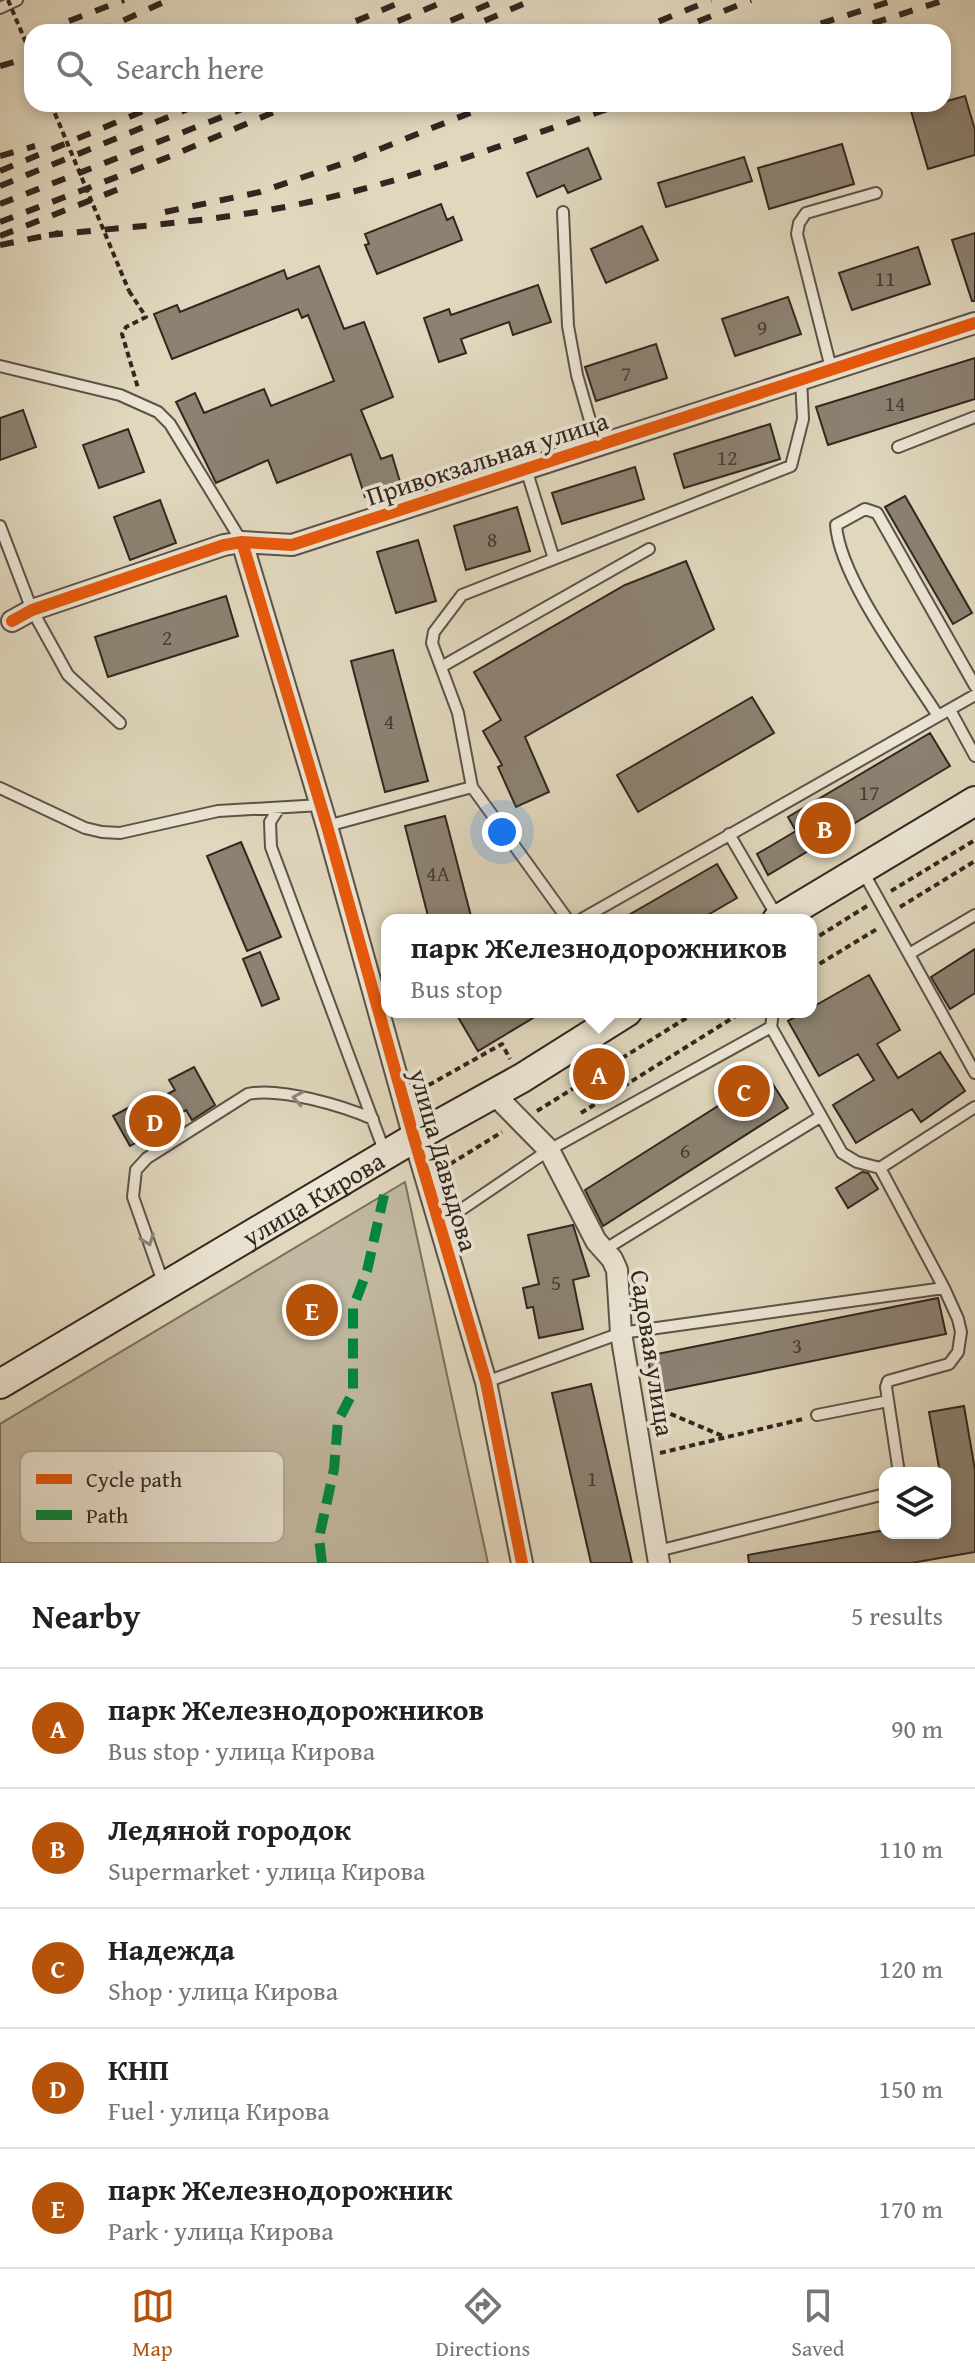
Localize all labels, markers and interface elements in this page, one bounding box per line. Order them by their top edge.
search box [24,24,951,112]
icon: search [52,46,96,90]
text: Search here [116,46,264,90]
house number: 11 [874,262,896,294]
house number: 9 [757,311,767,343]
house number: 7 [621,357,631,389]
house number: 14 [884,387,906,419]
street label: Привокзальная улица [361,400,614,516]
house number: 12 [716,441,738,473]
house number: 8 [487,523,497,555]
house number: 2 [162,621,172,653]
house number: 4 [384,705,394,737]
house number: 17 [858,776,880,808]
pin: B [799,798,851,858]
your location [482,812,522,852]
house number: 4А [426,857,451,889]
popup [381,914,817,1018]
text: парк Железнодорожников [411,925,787,969]
text: Bus stop [411,969,503,1008]
pin: A [573,1044,625,1104]
pin: C [718,1061,770,1121]
street label: улица Давыдова [399,1063,489,1256]
one-way arrow [291,1090,305,1107]
pin: D [129,1091,181,1151]
house number: 6 [680,1134,690,1166]
street label: улица Кирова [233,1140,392,1256]
one-way arrow [138,1232,155,1246]
house number: 5 [551,1266,561,1298]
street label: Садовая улица [621,1267,685,1440]
pin: E [286,1280,338,1340]
house number: 3 [792,1329,802,1361]
legend [20,1451,284,1543]
house number: 1 [587,1462,597,1494]
text: Cycle path [86,1463,183,1495]
map controls [879,1467,951,1539]
button: layers [879,1467,951,1539]
text: Path [86,1499,129,1531]
text: Nearby [32,1591,141,1640]
text: 5 results [851,1596,943,1635]
text: парк Железнодорожников [108,1687,484,1731]
text: A [50,1709,66,1748]
text: 90 m [891,1709,943,1748]
text: Bus stop · улица Кирова [108,1731,375,1770]
text: Ледяной городок [108,1807,351,1851]
text: B [50,1829,66,1868]
text: 110 m [878,1829,943,1868]
text: Supermarket · улица Кирова [108,1851,425,1890]
text: Надежда [108,1927,235,1971]
text: C [51,1949,65,1988]
text: 120 m [878,1949,943,1988]
text: Shop · улица Кирова [108,1971,338,2010]
text: КНП [108,2047,169,2091]
text: D [50,2069,66,2108]
text: 150 m [878,2069,943,2108]
text: Fuel · улица Кирова [108,2091,330,2130]
text: парк Железнодорожник [108,2167,453,2211]
text: E [51,2189,65,2228]
text: 170 m [878,2189,943,2228]
text: Park · улица Кирова [108,2211,334,2250]
tab: Map [131,2284,175,2364]
tab: Directions [436,2284,530,2364]
tab: Saved [791,2284,844,2364]

